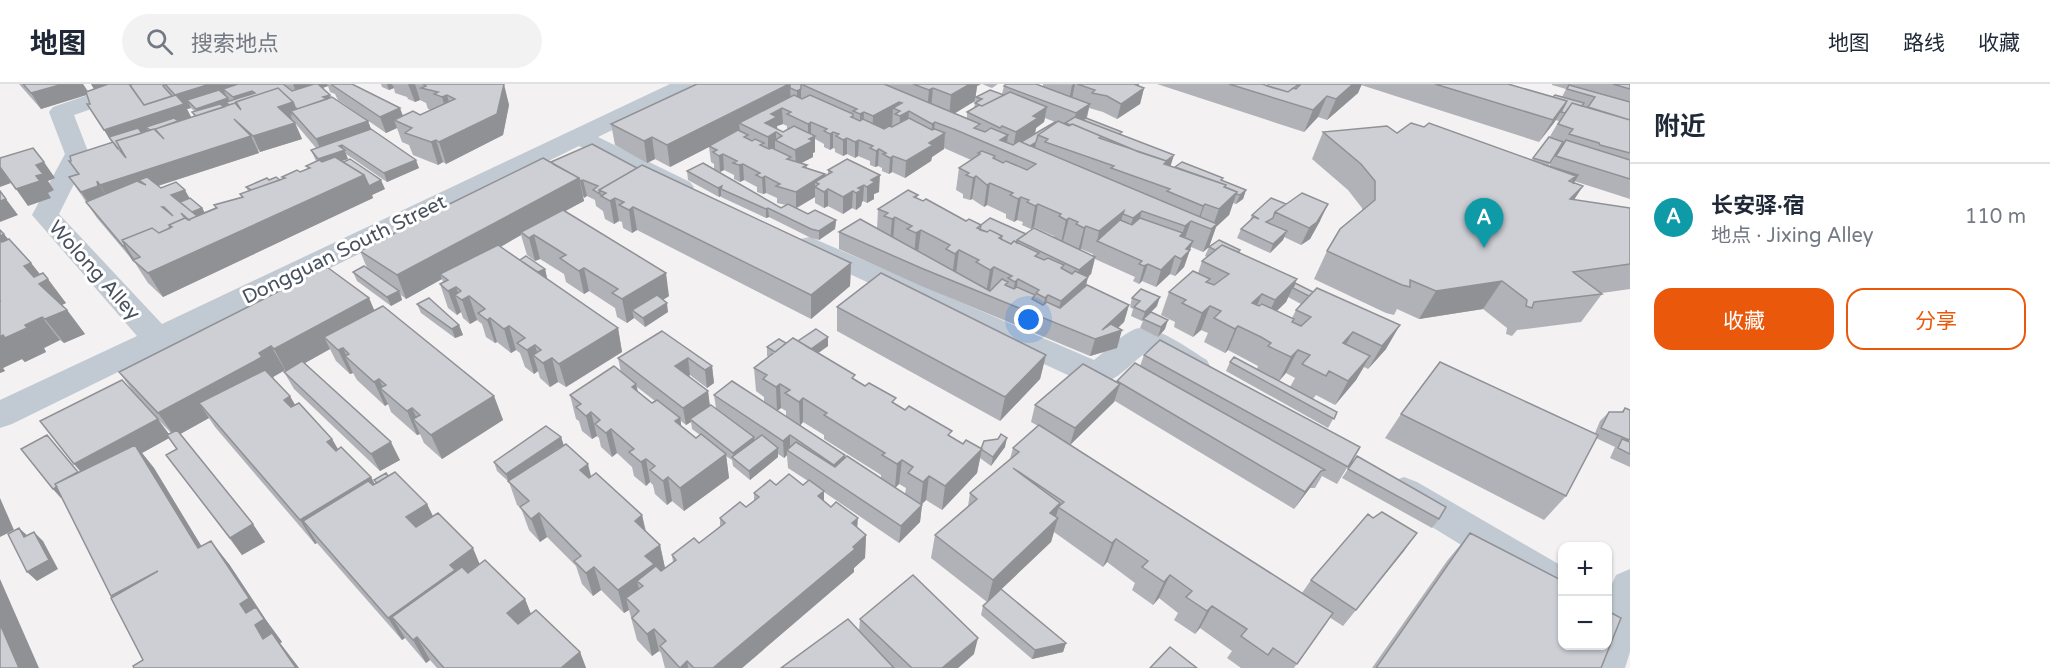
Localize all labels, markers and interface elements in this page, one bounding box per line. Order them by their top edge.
search box [122,14,542,68]
icon: search [143,25,176,58]
text: 地图 [30,27,86,61]
text: 搜索地点 [191,31,279,57]
text: 地图 [1828,31,1870,56]
text: 路线 [1903,31,1945,56]
text: 收藏 [1978,31,2020,56]
text: 附近 [1654,111,1706,142]
street label: Dongguan South Street [239,190,451,310]
text: 长安驿·宿 [1711,193,1805,219]
pin: A [1464,198,1504,248]
text: A [1666,205,1681,229]
text: 110 m [1965,205,2026,229]
street label: Wolong Alley [43,216,145,325]
text: 地点 · Jixing Alley [1711,224,1873,248]
button: 收藏 [1654,288,1834,350]
button: 分享 [1846,288,2026,350]
your location [1014,305,1043,334]
map controls [1558,542,1612,650]
button: + [1558,542,1612,596]
button: − [1558,596,1612,650]

